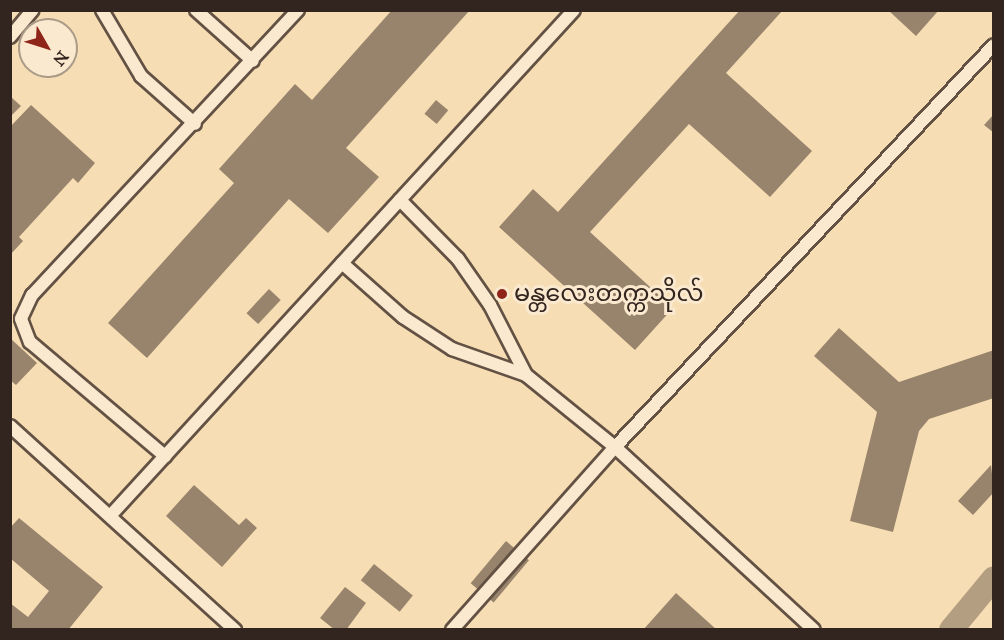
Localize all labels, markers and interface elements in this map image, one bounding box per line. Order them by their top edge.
north arrow [18,18,78,78]
text: N [49,47,72,70]
place label: မန္တလေးတက္ကသိုလ် [514,280,704,308]
marker: မန္တလေးတက္ကသိုလ် [495,287,509,301]

